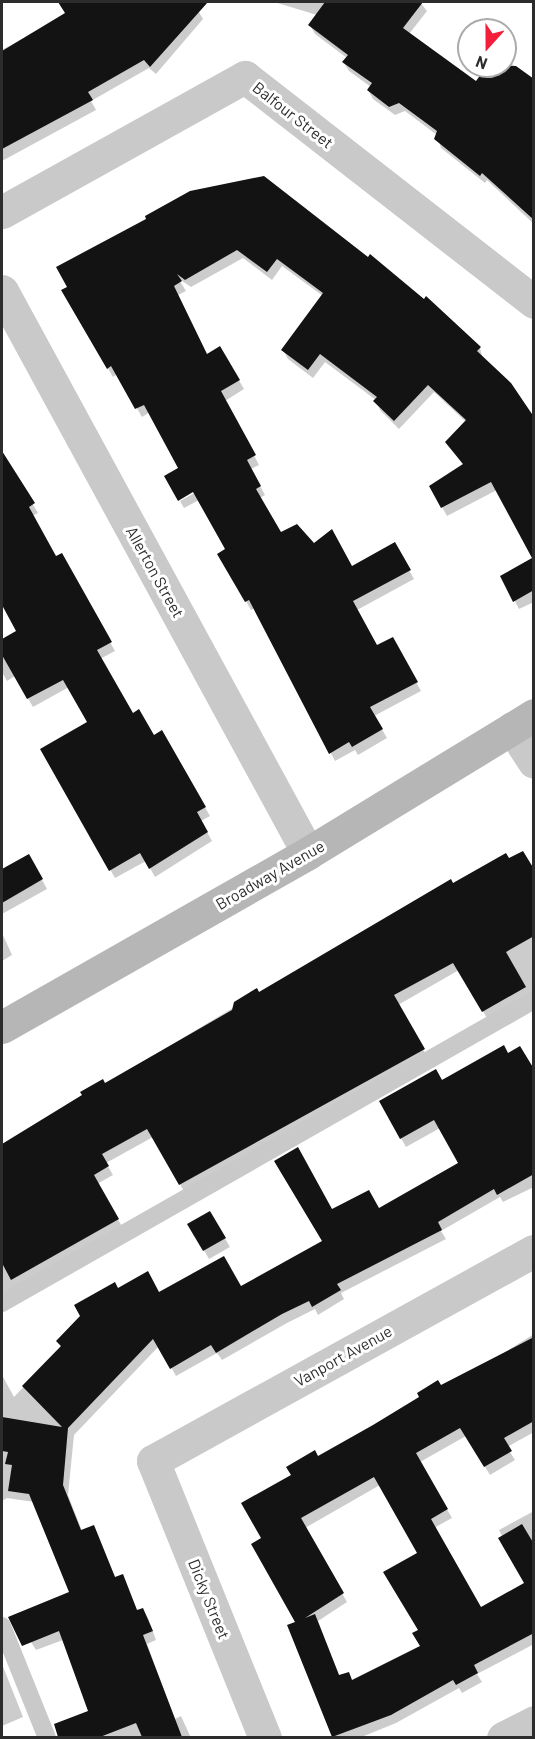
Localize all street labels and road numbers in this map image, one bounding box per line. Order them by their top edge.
street label: Balfour Street [249,78,337,152]
street label: Allerton Street [122,523,188,621]
street label: Broadway Avenue [212,836,328,914]
street label: Vanport Avenue [291,1321,395,1391]
street label: Dicky Street [184,1556,234,1642]

